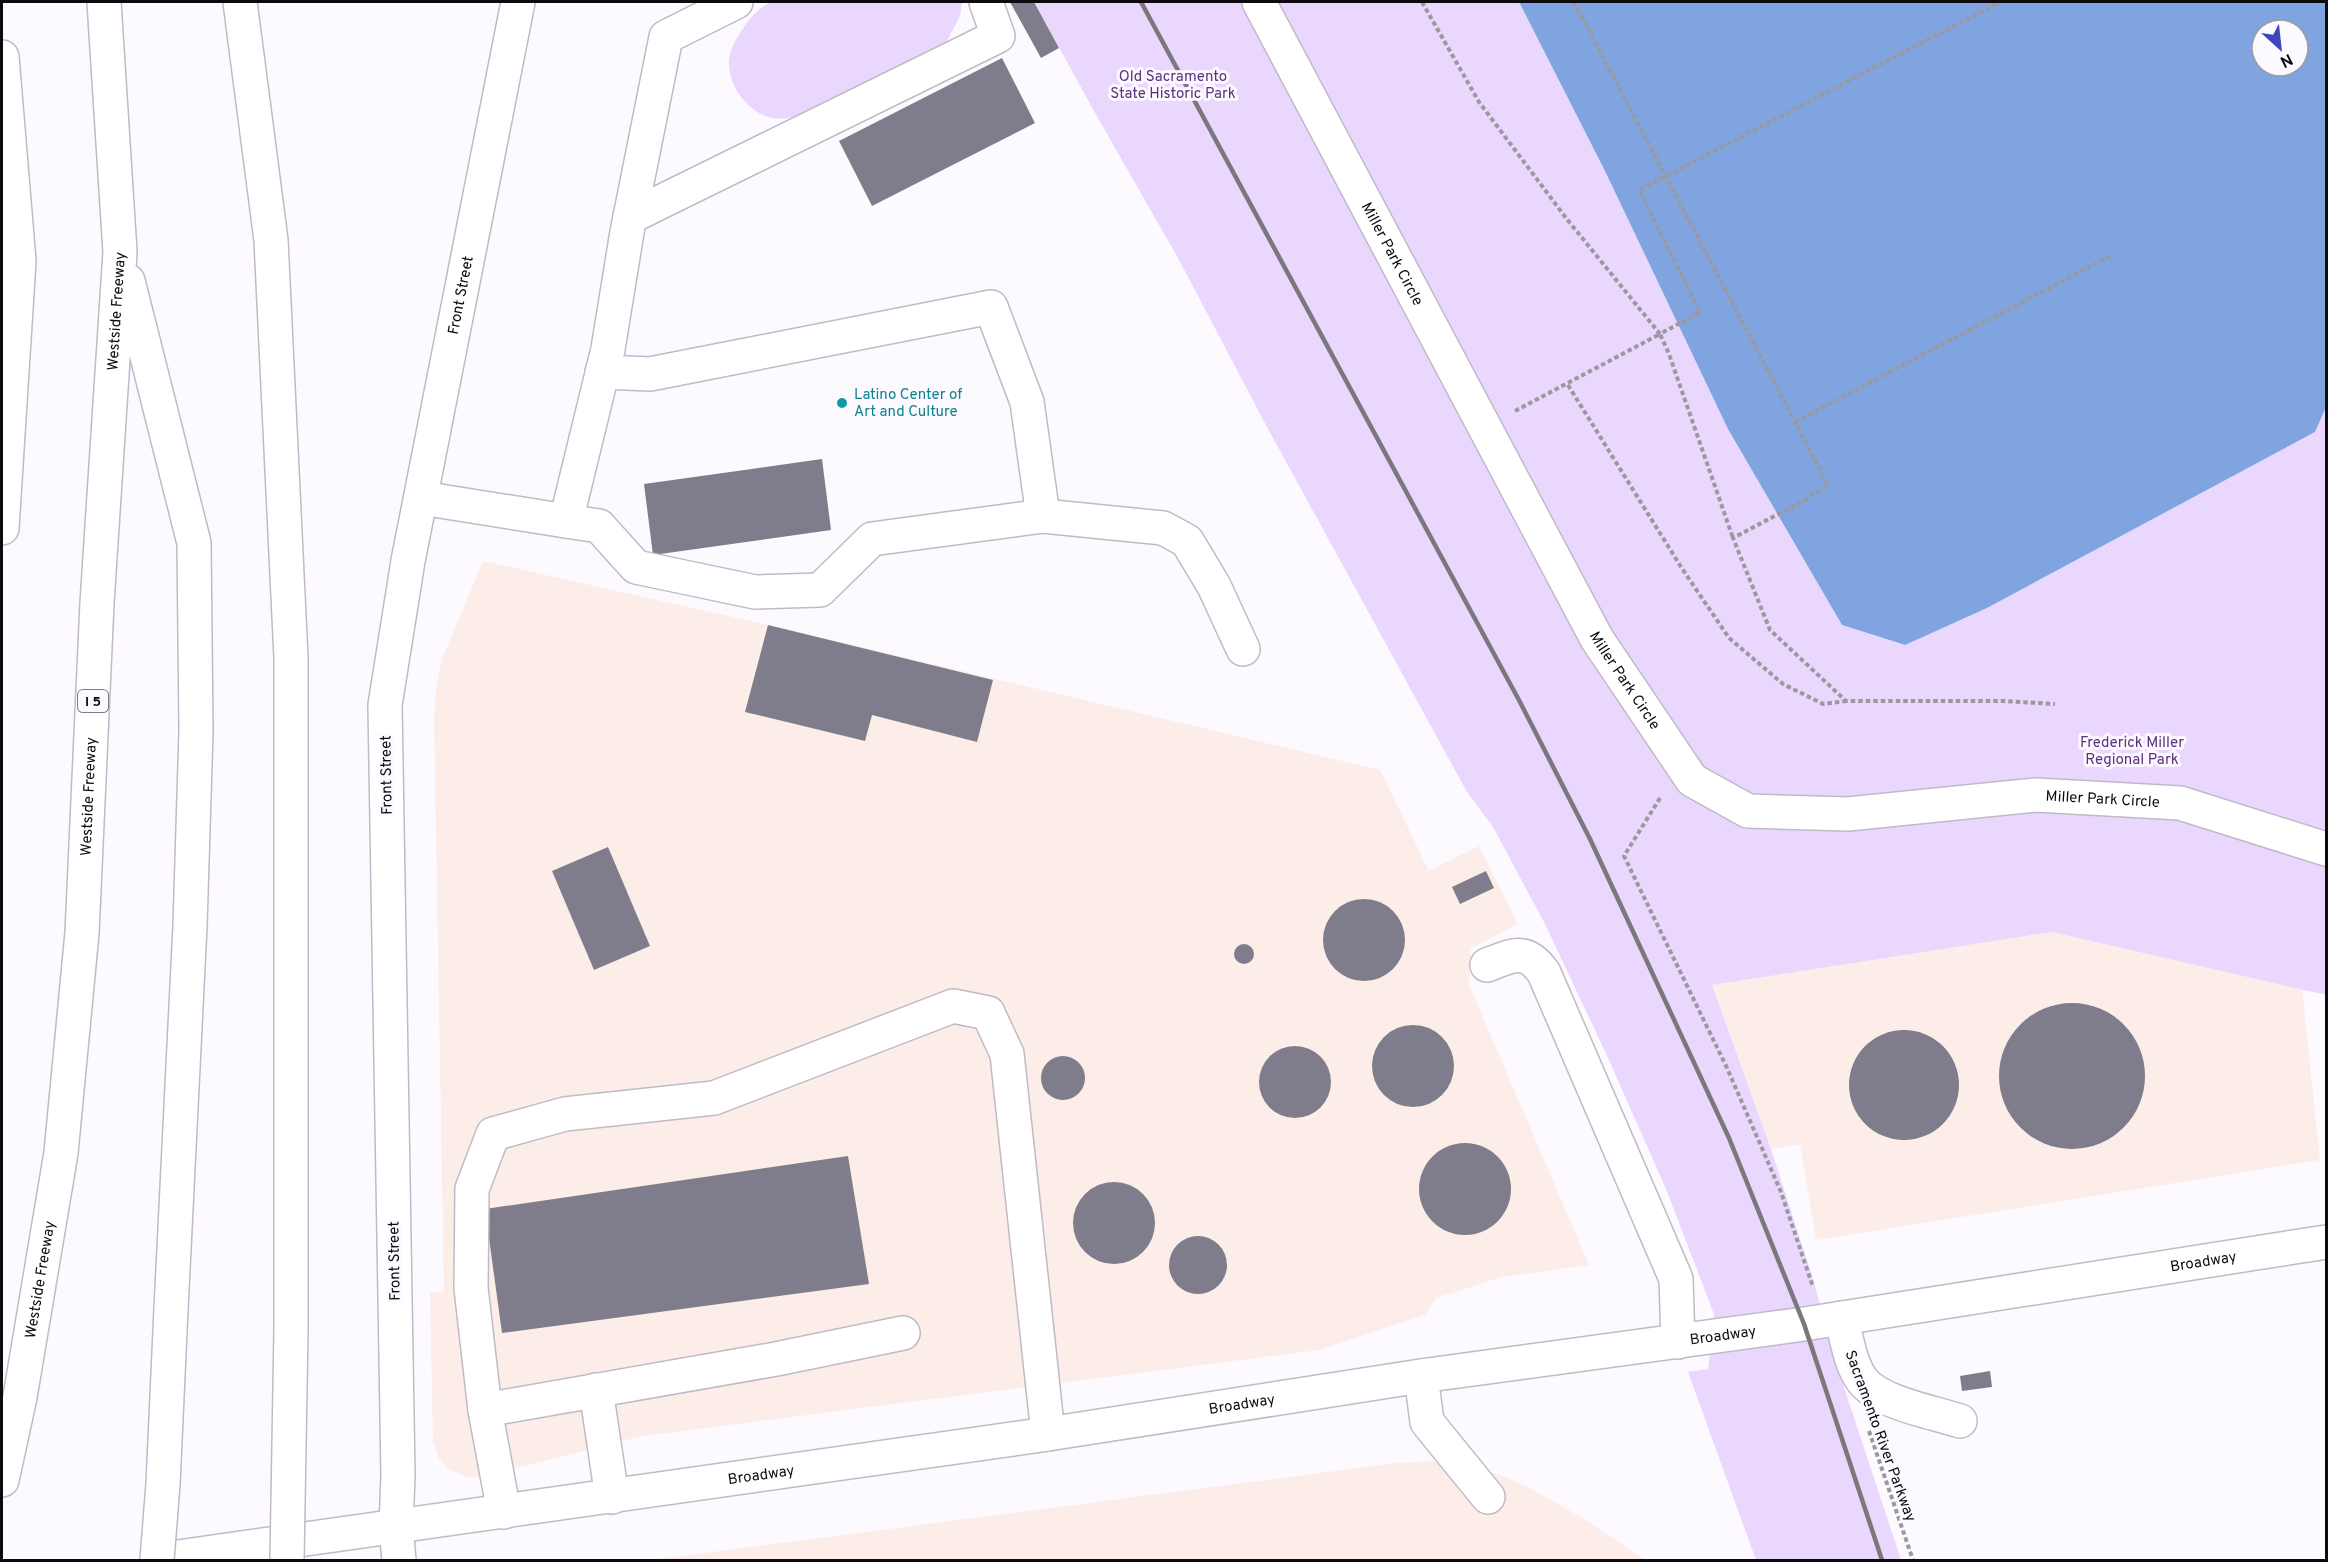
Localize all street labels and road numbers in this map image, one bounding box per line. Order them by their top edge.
street label: Miller Park Circle [1356,199,1426,309]
street label: Westside Freeway [104,251,131,371]
street label: Front Street [445,254,479,337]
street label: Miller Park Circle [1584,629,1663,734]
road number: I 5 [78,690,108,712]
street label: Front Street [377,735,398,815]
street label: Westside Freeway [78,737,102,856]
street label: Miller Park Circle [2045,788,2160,813]
street label: Westside Freeway [22,1220,60,1340]
street label: Front Street [385,1221,406,1301]
street label: Broadway [2169,1248,2238,1277]
street label: Broadway [1689,1323,1758,1350]
street label: Sacramento River Parkway [1840,1348,1920,1525]
street label: Broadway [1208,1391,1277,1420]
street label: Broadway [727,1462,796,1490]

